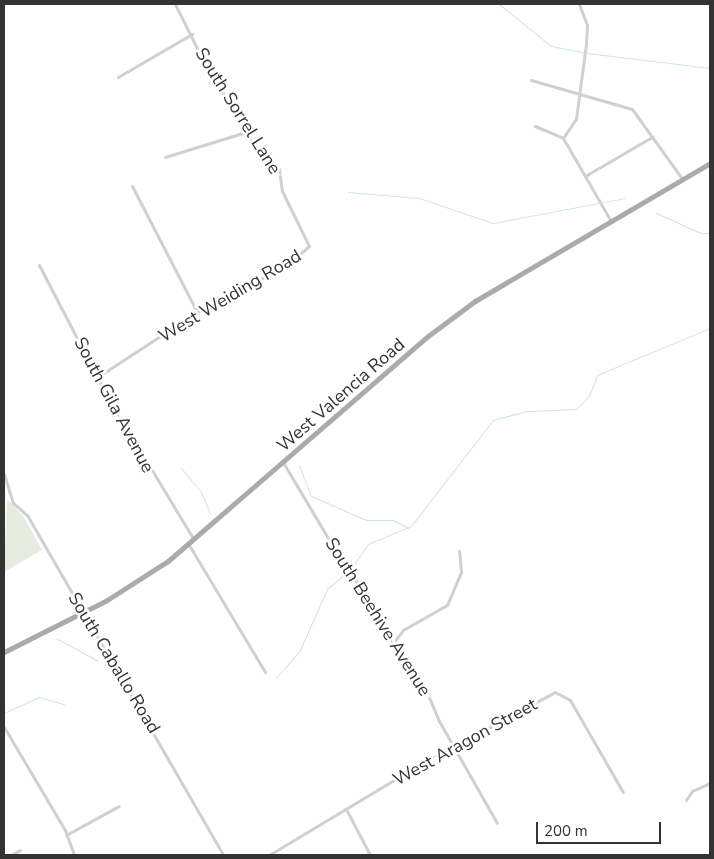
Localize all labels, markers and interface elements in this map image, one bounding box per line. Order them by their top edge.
street label: South Sorrel Lane [190,44,286,178]
street label: West Weiding Road [155,245,305,347]
street label: South Gila Avenue [69,334,159,476]
street label: West Valencia Road [273,334,409,456]
street label: South Beehive Avenue [320,534,436,700]
street label: South Caballo Road [63,589,165,737]
street label: West Aragon Street [389,693,541,791]
scale bar [539,812,664,844]
text: 200 m [544,821,588,841]

